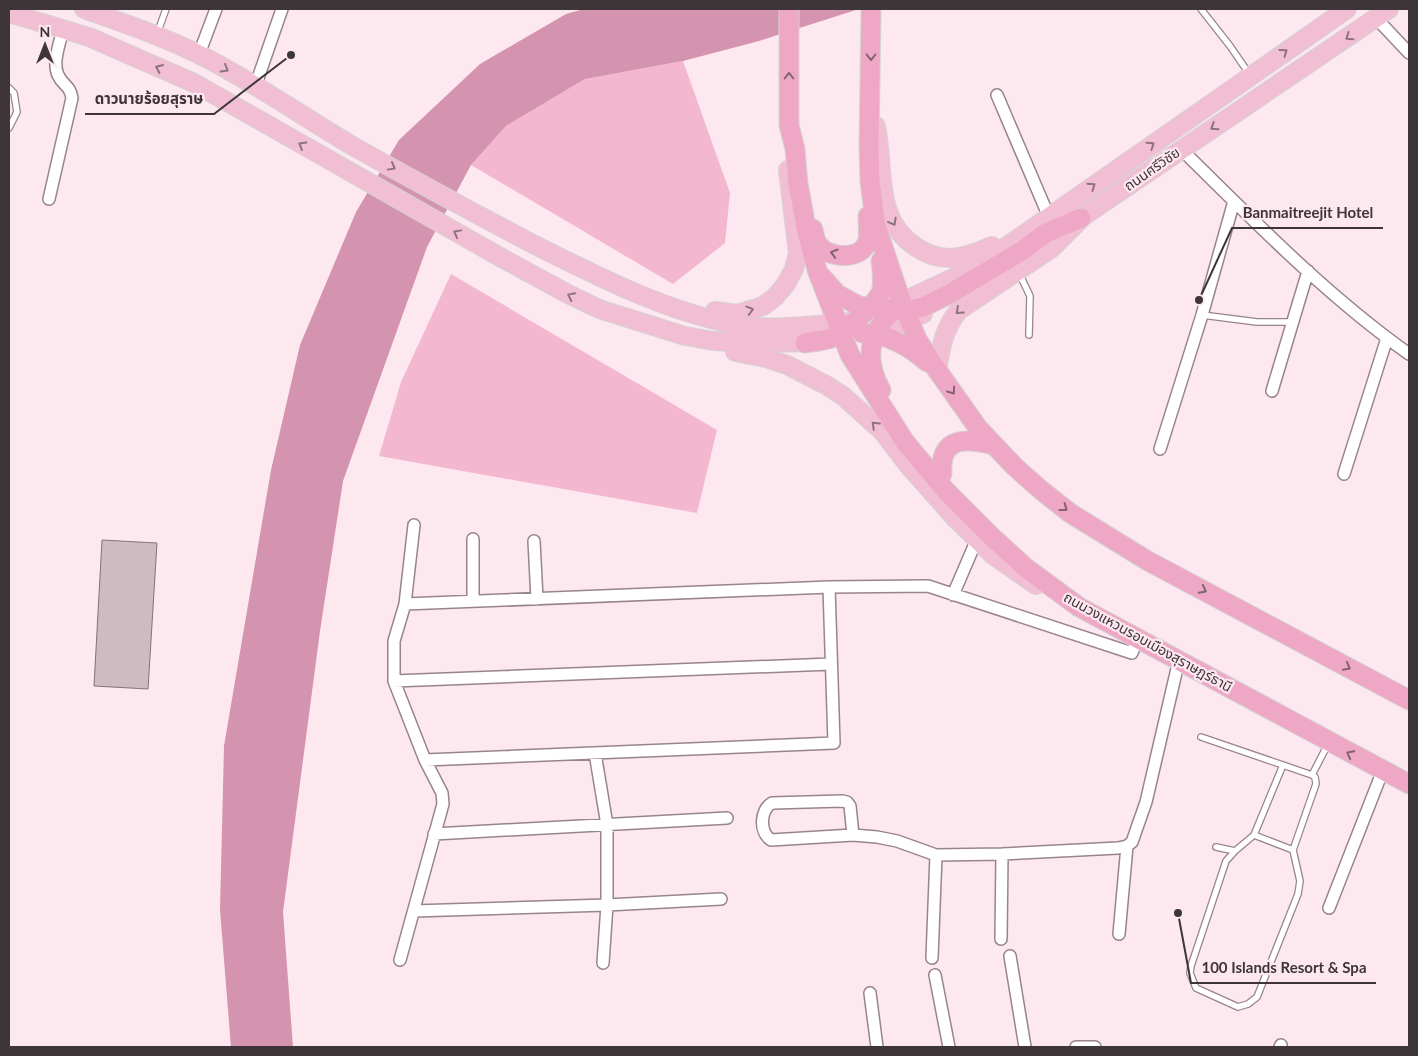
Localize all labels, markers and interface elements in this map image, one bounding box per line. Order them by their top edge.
north arrow [20,20,70,70]
text: N [40,23,50,40]
one-way arrow [1346,31,1355,40]
one-way arrow [1278,49,1288,58]
one-way arrow [866,54,876,62]
one-way arrow [220,63,229,73]
one-way arrow [155,64,164,74]
one-way arrow [784,72,794,80]
callout: ดาวนายร้อยสุราษ [85,84,214,114]
text: ดาวนายร้อยสุราษ [95,89,203,108]
one-way arrow [1211,121,1220,130]
one-way arrow [298,142,307,152]
one-way arrow [1145,142,1155,151]
street label: ถนนศรีวิชัย [1121,143,1183,194]
one-way arrow [387,161,396,171]
one-way arrow [1087,183,1096,192]
callout: Banmaitreejit Hotel [1232,198,1383,228]
text: Banmaitreejit Hotel [1243,203,1373,221]
one-way arrow [886,217,896,226]
one-way arrow [454,229,463,239]
one-way arrow [830,248,839,258]
one-way arrow [568,292,577,302]
one-way arrow [746,306,754,316]
one-way arrow [956,306,965,315]
one-way arrow [946,385,955,395]
one-way arrow [871,422,880,431]
one-way arrow [1058,502,1067,510]
one-way arrow [1198,584,1207,594]
street label: ถนนวงแหวนรอบเมืองสุราษฎร์ธานี [1061,588,1235,696]
one-way arrow [1342,661,1351,671]
one-way arrow [1347,750,1356,760]
callout: 100 Islands Resort & Spa [1191,953,1376,983]
text: 100 Islands Resort & Spa [1201,958,1367,976]

